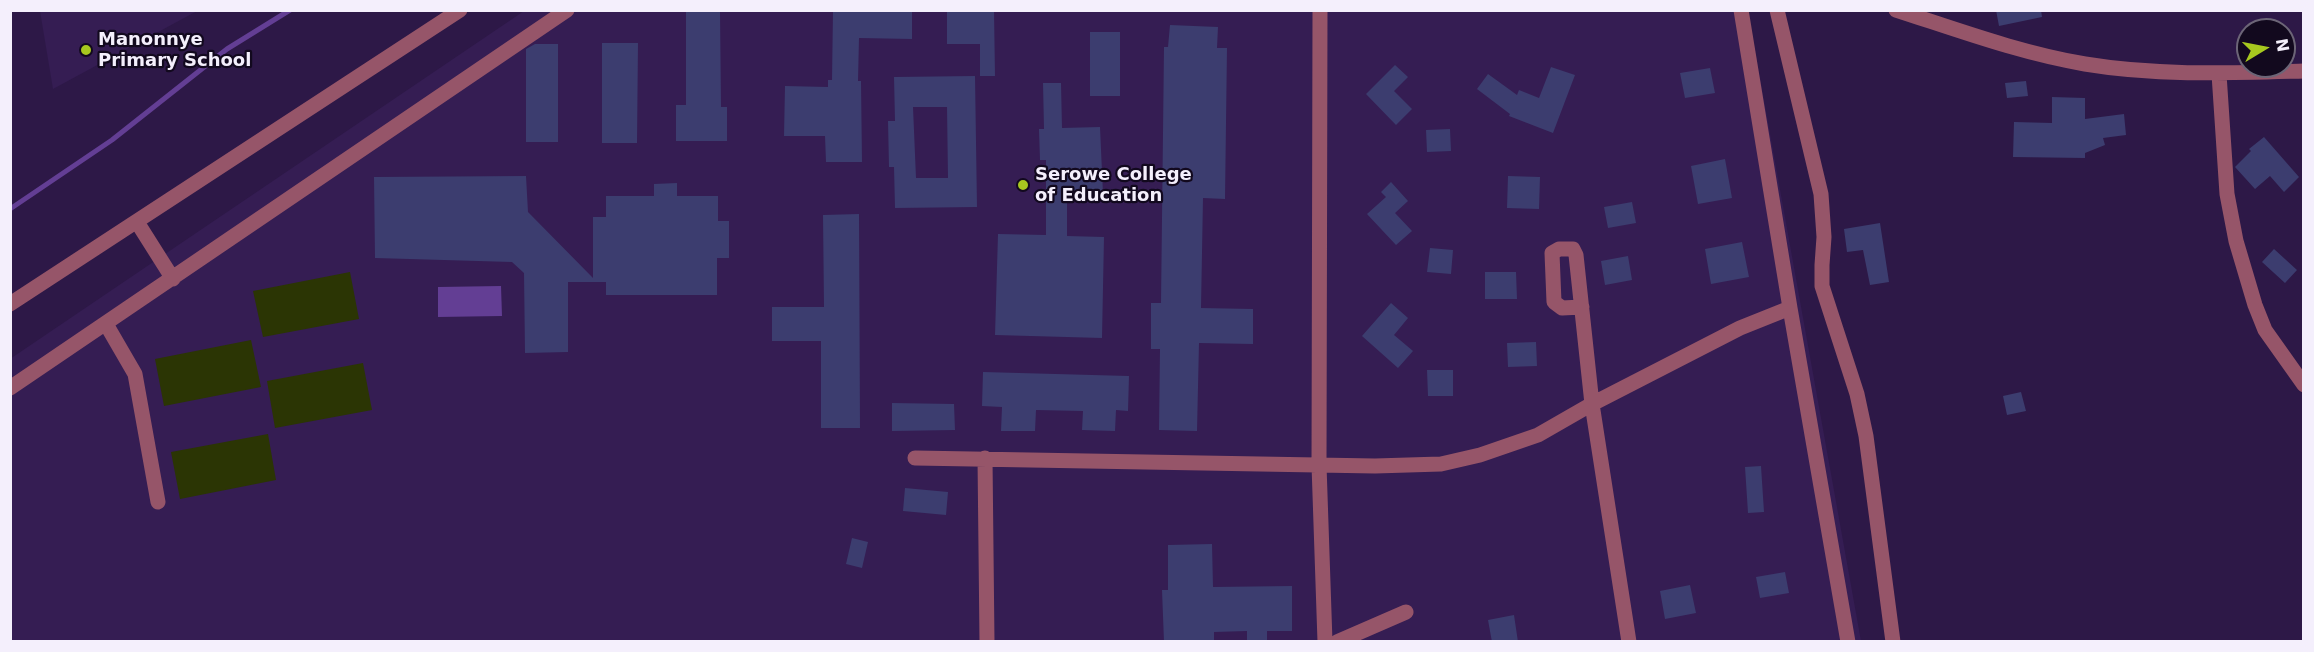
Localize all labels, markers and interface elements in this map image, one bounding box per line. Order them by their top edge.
north arrow [2236,18,2296,78]
place label: Manonnye Primary School [98,29,251,72]
text: N [2272,37,2293,53]
marker: Manonnye Primary School [79,43,93,57]
place label: Serowe College of Education [1035,164,1192,207]
marker: Serowe College of Education [1016,178,1030,192]

